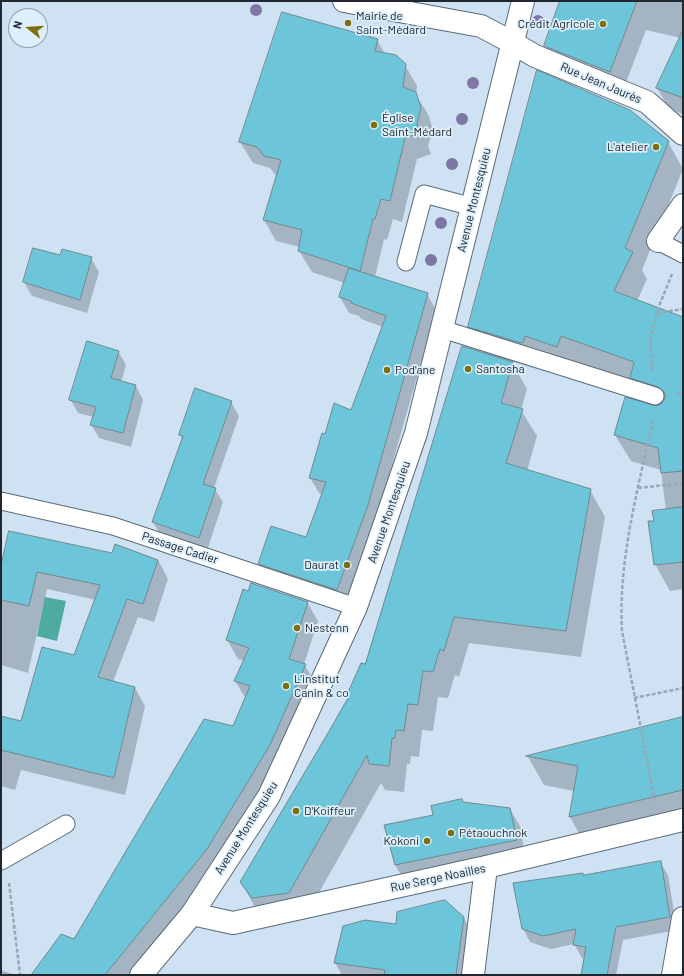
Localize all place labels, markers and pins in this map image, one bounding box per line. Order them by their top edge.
place label: Mairie de Saint-Médard [356,9,426,37]
place label: Crédit Agricole [518,17,595,31]
marker: Mairie de Saint-Médard [343,18,353,28]
marker: Crédit Agricole [598,19,608,29]
place label: Église Saint-Médard [382,111,452,139]
marker: Église Saint-Médard [369,120,379,130]
place label: L'atelier [607,140,648,154]
marker: L'atelier [651,142,661,152]
place label: Santosha [476,362,525,376]
place label: Pod'ane [395,363,435,377]
marker: Santosha [463,364,473,374]
marker: Pod'ane [382,365,392,375]
place label: Daurat [304,558,339,572]
marker: Daurat [342,560,352,570]
place label: Nestenn [305,621,349,635]
marker: Nestenn [292,623,302,633]
place label: L'institut Canin & co [294,672,349,700]
marker: L'institut Canin & co [281,681,291,691]
place label: D'Koiffeur [304,804,355,818]
marker: D'Koiffeur [291,806,301,816]
place label: Pétaouchnok [459,826,527,840]
marker: Pétaouchnok [446,828,456,838]
place label: Kokoni [383,834,419,848]
marker: Kokoni [422,836,432,846]

